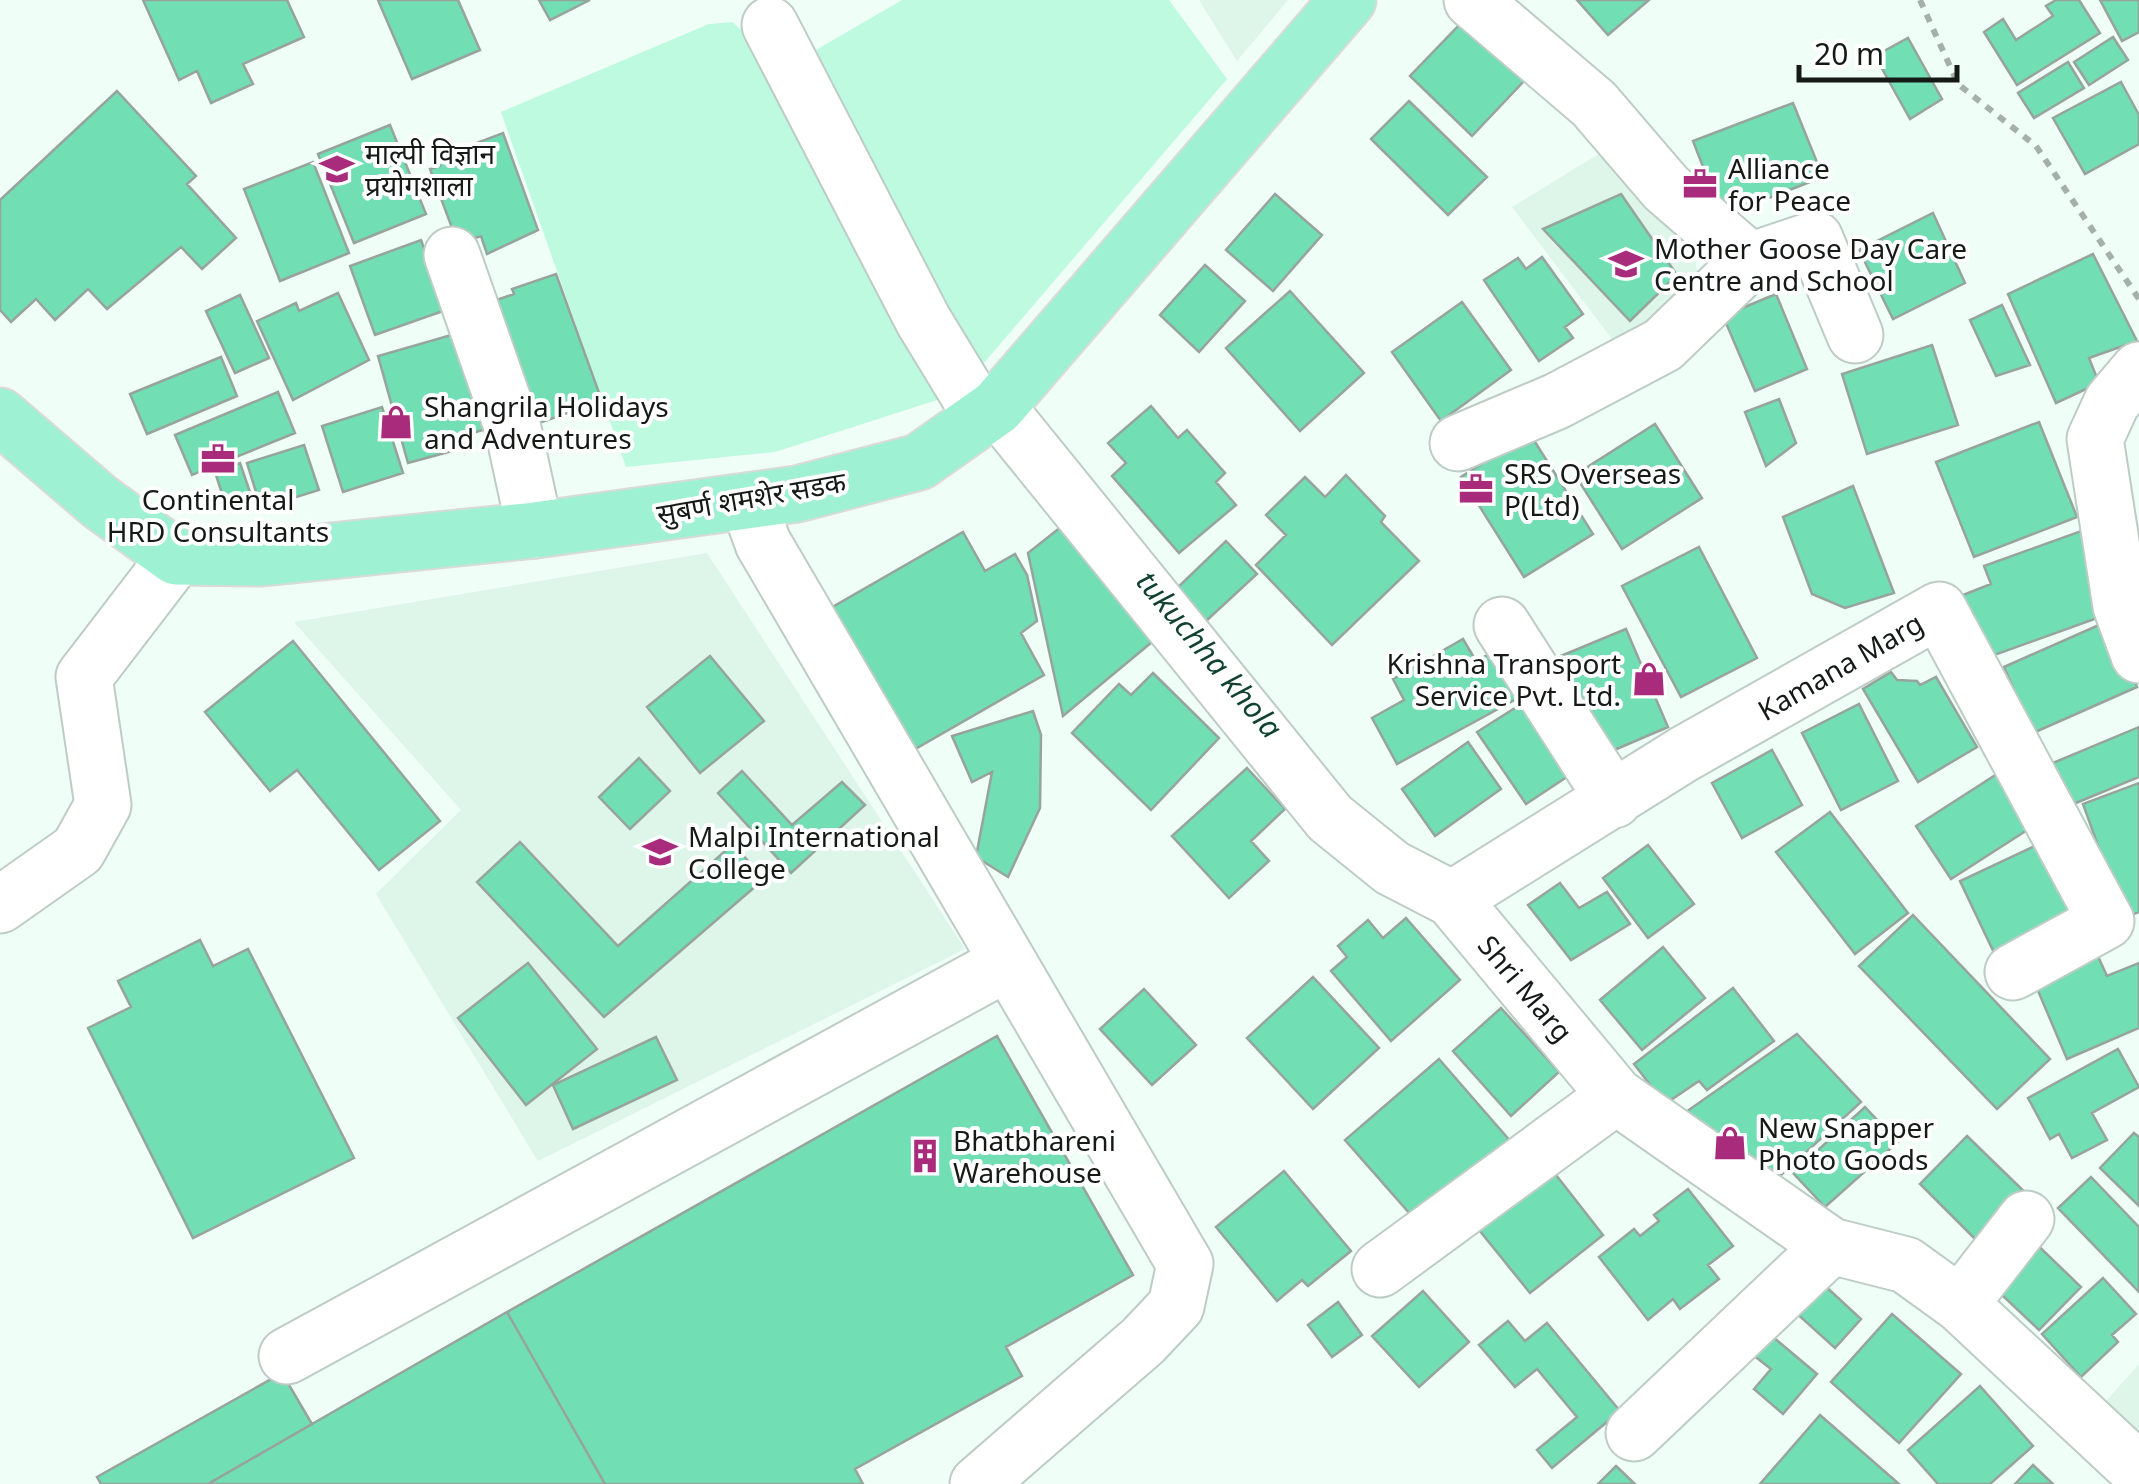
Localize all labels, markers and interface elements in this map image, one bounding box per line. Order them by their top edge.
scale bar [1799,20,1956,82]
text: 20 m [1814,33,1884,74]
place label: माल्पी विज्ञान प्रयोगशाला [365,134,495,204]
place label: Alliance for Peace [1728,149,1851,219]
school or university icon: माल्पी विज्ञान प्रयोगशाला [318,150,356,188]
office icon: Alliance for Peace [1681,165,1719,203]
place label: Mother Goose Day Care Centre and School [1654,229,1967,299]
school or university icon: Mother Goose Day Care Centre and School [1607,245,1645,283]
place label: Shangrila Holidays and Adventures [424,387,669,457]
shop icon: Shangrila Holidays and Adventures [377,403,415,441]
office icon: Continental HRD Consultants [199,440,237,478]
place label: SRS Overseas P(Ltd) [1504,454,1681,524]
street label: सुबर्ण शमशेर सडक [653,462,849,532]
office icon: SRS Overseas P(Ltd) [1457,470,1495,508]
place label: Continental HRD Consultants [107,480,329,550]
water label: tukuchha khola [1128,562,1292,746]
street label: Kamana Marg [1750,603,1930,729]
place label: Krishna Transport Service Pvt. Ltd. [1386,644,1621,714]
shop icon: Krishna Transport Service Pvt. Ltd. [1630,660,1668,698]
place label: Malpi International College [688,817,940,887]
school or university icon: Malpi International College [641,833,679,871]
street label: Shri Marg [1470,927,1582,1049]
place label: New Snapper Photo Goods [1758,1108,1934,1178]
place label: Bhatbhareni Warehouse [953,1121,1116,1191]
shop icon: New Snapper Photo Goods [1711,1124,1749,1162]
building icon: Bhatbhareni Warehouse [906,1137,944,1175]

